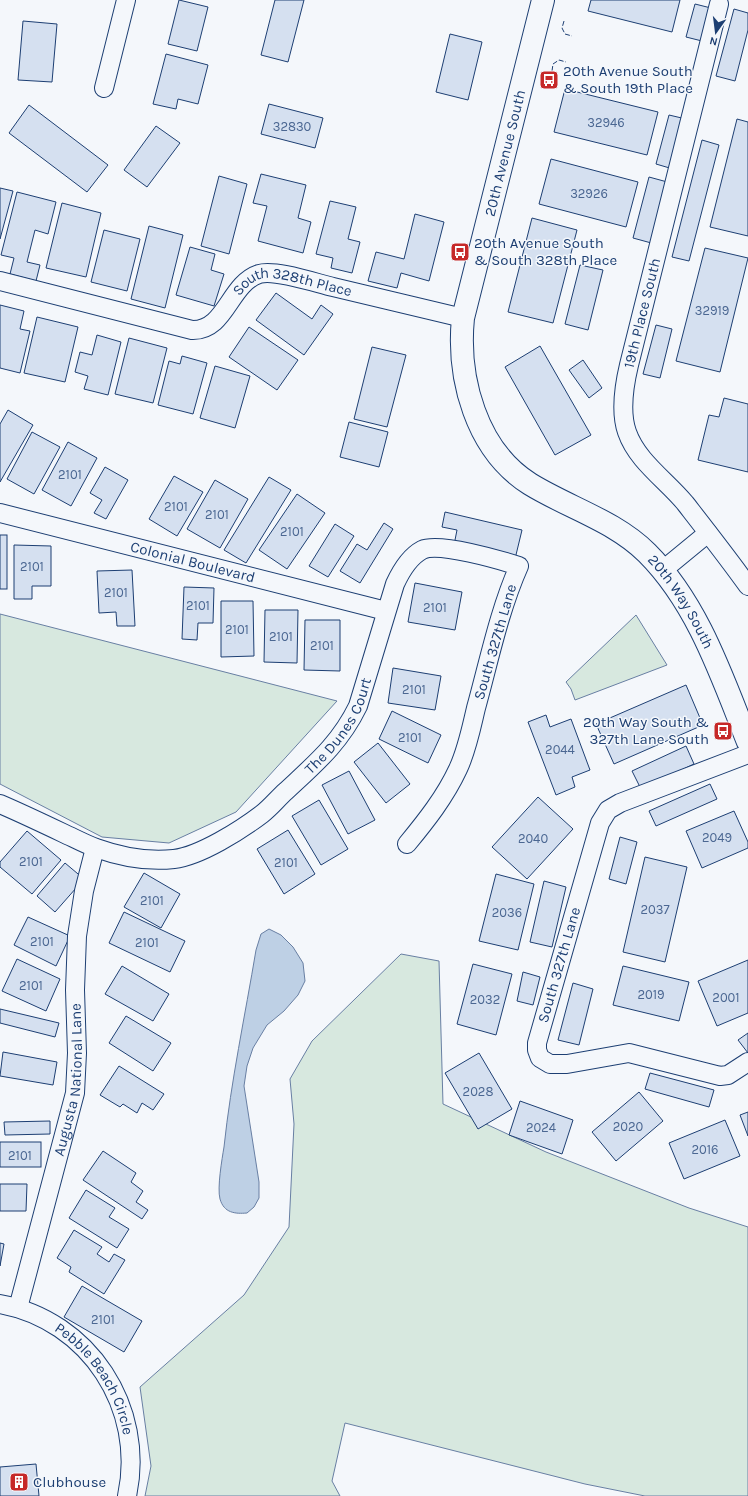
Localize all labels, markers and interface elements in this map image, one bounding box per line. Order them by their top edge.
north arrow [696,12,736,52]
text: N [708,34,719,48]
place label: 20th Avenue South & South 19th Place [563,62,693,97]
bus stop icon: 20th Avenue South & South 19th Place [538,69,560,91]
street label: 20th Avenue South [481,88,529,218]
house number: 32946 [587,115,625,130]
house number: 32830 [273,119,312,134]
house number: 32926 [570,186,608,201]
place label: 20th Avenue South & South 328th Place [474,234,617,269]
bus stop icon: 20th Avenue South & South 328th Place [449,241,471,263]
street label: 19th Place South [620,256,664,370]
text: South 328th Place [229,264,354,300]
street label: South 328th Place [232,284,358,308]
house number: 32919 [695,303,729,318]
house number: 2101 [58,467,82,482]
house number: 2101 [164,499,188,514]
house number: 2101 [205,507,229,522]
house number: 2101 [280,524,304,539]
street label: Colonial Boulevard [129,537,257,586]
street label: 20th Way South [644,551,718,652]
house number: 2101 [20,559,44,574]
street label: South 327th Lane [470,582,520,702]
house number: 2101 [104,585,128,600]
house number: 2101 [186,598,210,613]
house number: 2101 [423,600,447,615]
house number: 2101 [225,622,249,637]
house number: 2101 [269,629,293,644]
house number: 2101 [310,638,334,653]
street label: The Dunes Court [301,675,375,778]
house number: 2101 [402,682,426,697]
place label: 20th Way South & 327th Lane South [583,713,709,748]
bus stop icon: 20th Way South & 327th Lane South [712,720,734,742]
house number: 2101 [398,730,422,745]
house number: 2044 [545,742,575,757]
house number: 2049 [702,830,732,845]
house number: 2040 [518,831,548,846]
house number: 2101 [19,854,43,869]
house number: 2101 [274,855,298,870]
house number: 2101 [140,893,164,908]
house number: 2037 [640,902,670,917]
house number: 2036 [492,905,522,920]
street label: South 327th Lane [534,905,584,1025]
house number: 2101 [30,934,54,949]
house number: 2101 [135,935,159,950]
house number: 2101 [19,978,43,993]
house number: 2019 [637,987,665,1002]
house number: 2001 [712,990,740,1005]
house number: 2032 [470,992,500,1007]
street label: Augusta National Lane [50,1003,86,1158]
house number: 2028 [463,1084,493,1099]
house number: 2020 [613,1119,644,1134]
house number: 2024 [526,1120,556,1135]
house number: 2016 [692,1142,719,1157]
house number: 2101 [8,1148,32,1163]
house number: 2101 [91,1312,115,1327]
street label: Pebble Beach Circle [52,1319,137,1436]
building icon: Clubhouse [8,1471,30,1493]
place label: Clubhouse [33,1473,106,1491]

